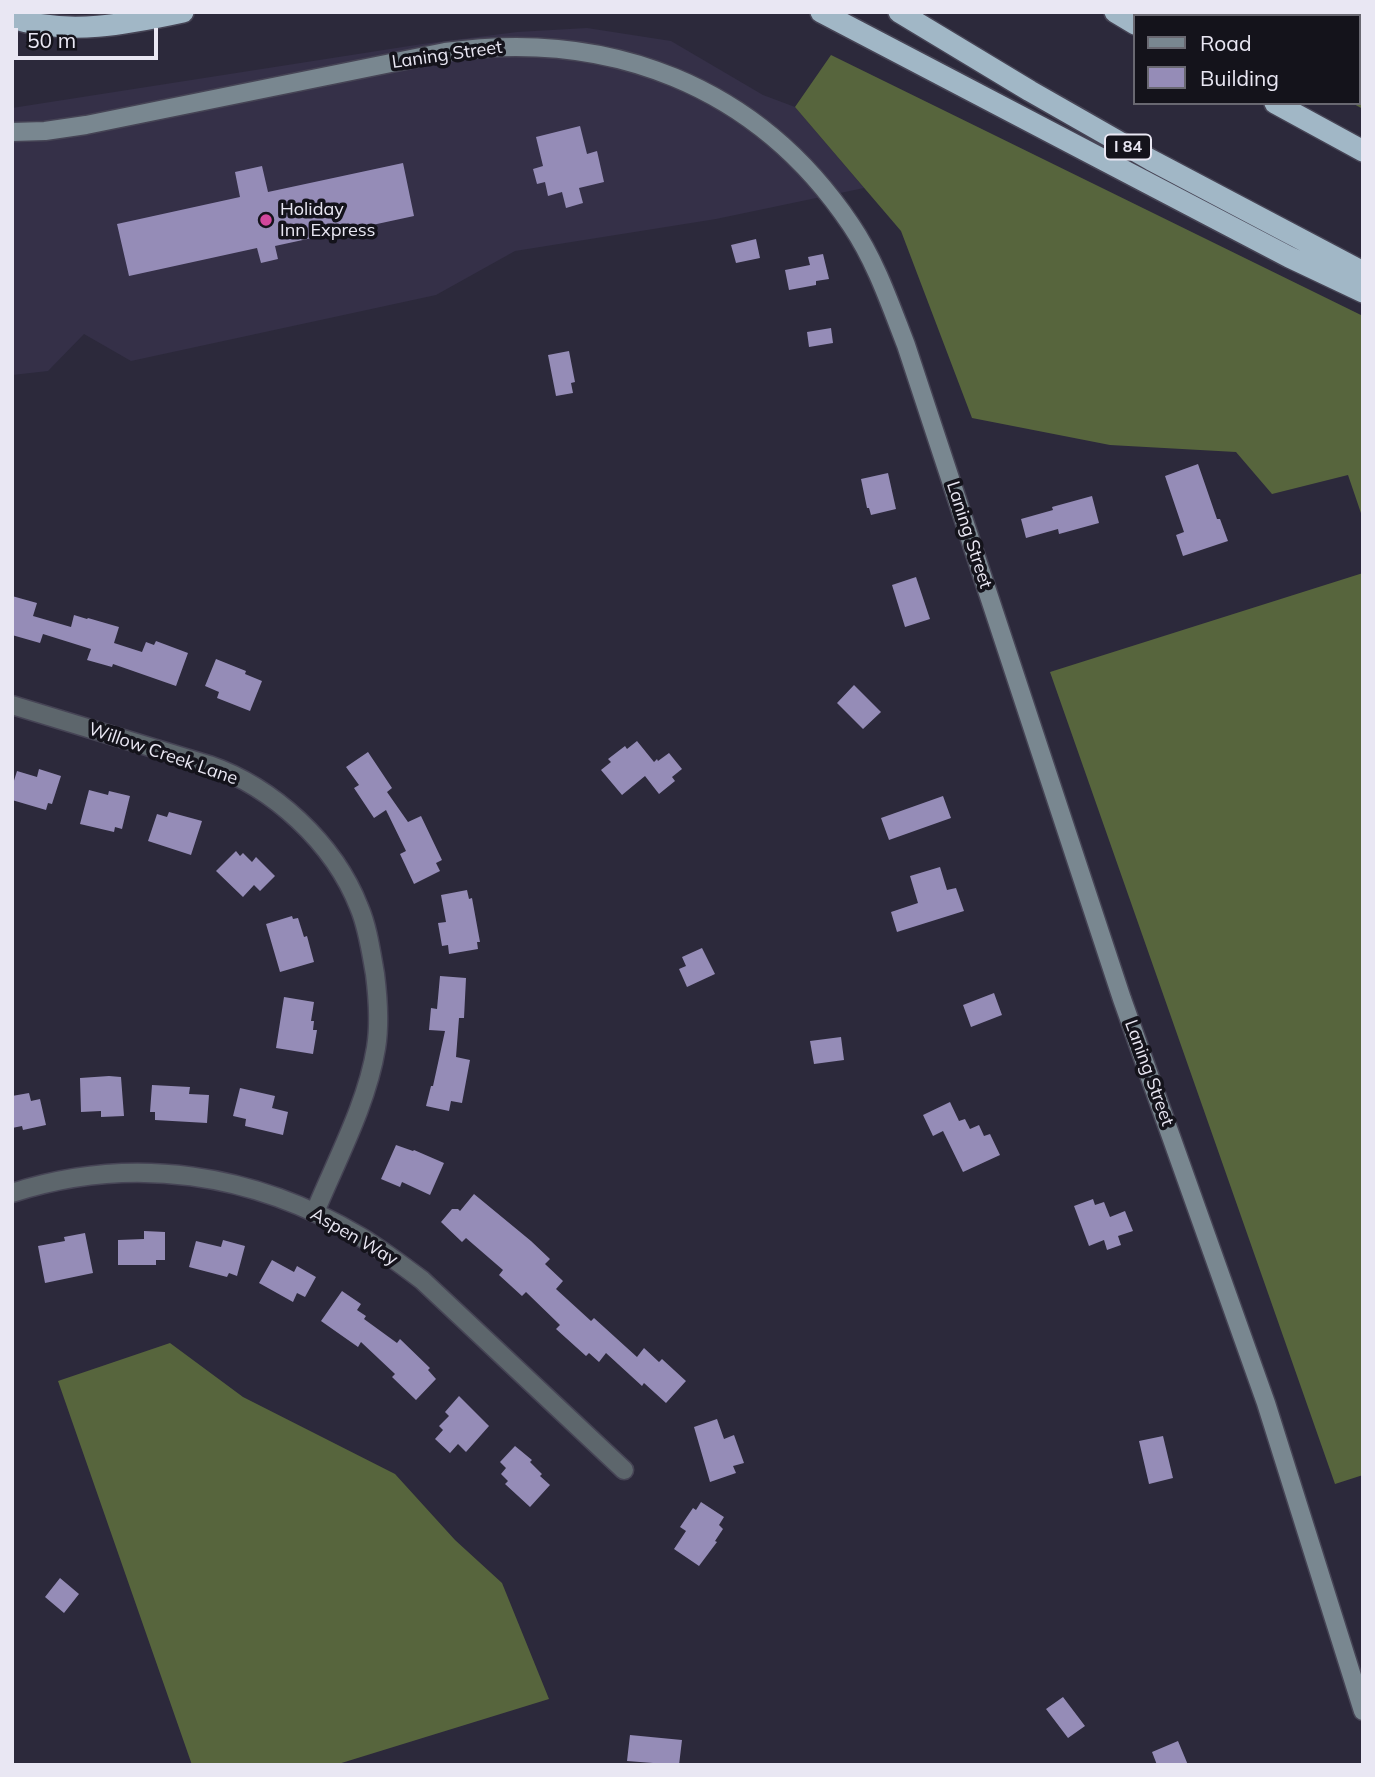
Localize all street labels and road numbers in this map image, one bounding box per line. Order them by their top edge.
street label: Laning Street [390,37,504,73]
road number: I 84 [1105,134,1151,160]
street label: Laning Street [942,479,996,591]
street label: Willow Creek Lane [85,718,241,790]
street label: Laning Street [1120,1017,1178,1129]
street label: Aspen Way [307,1203,401,1271]

